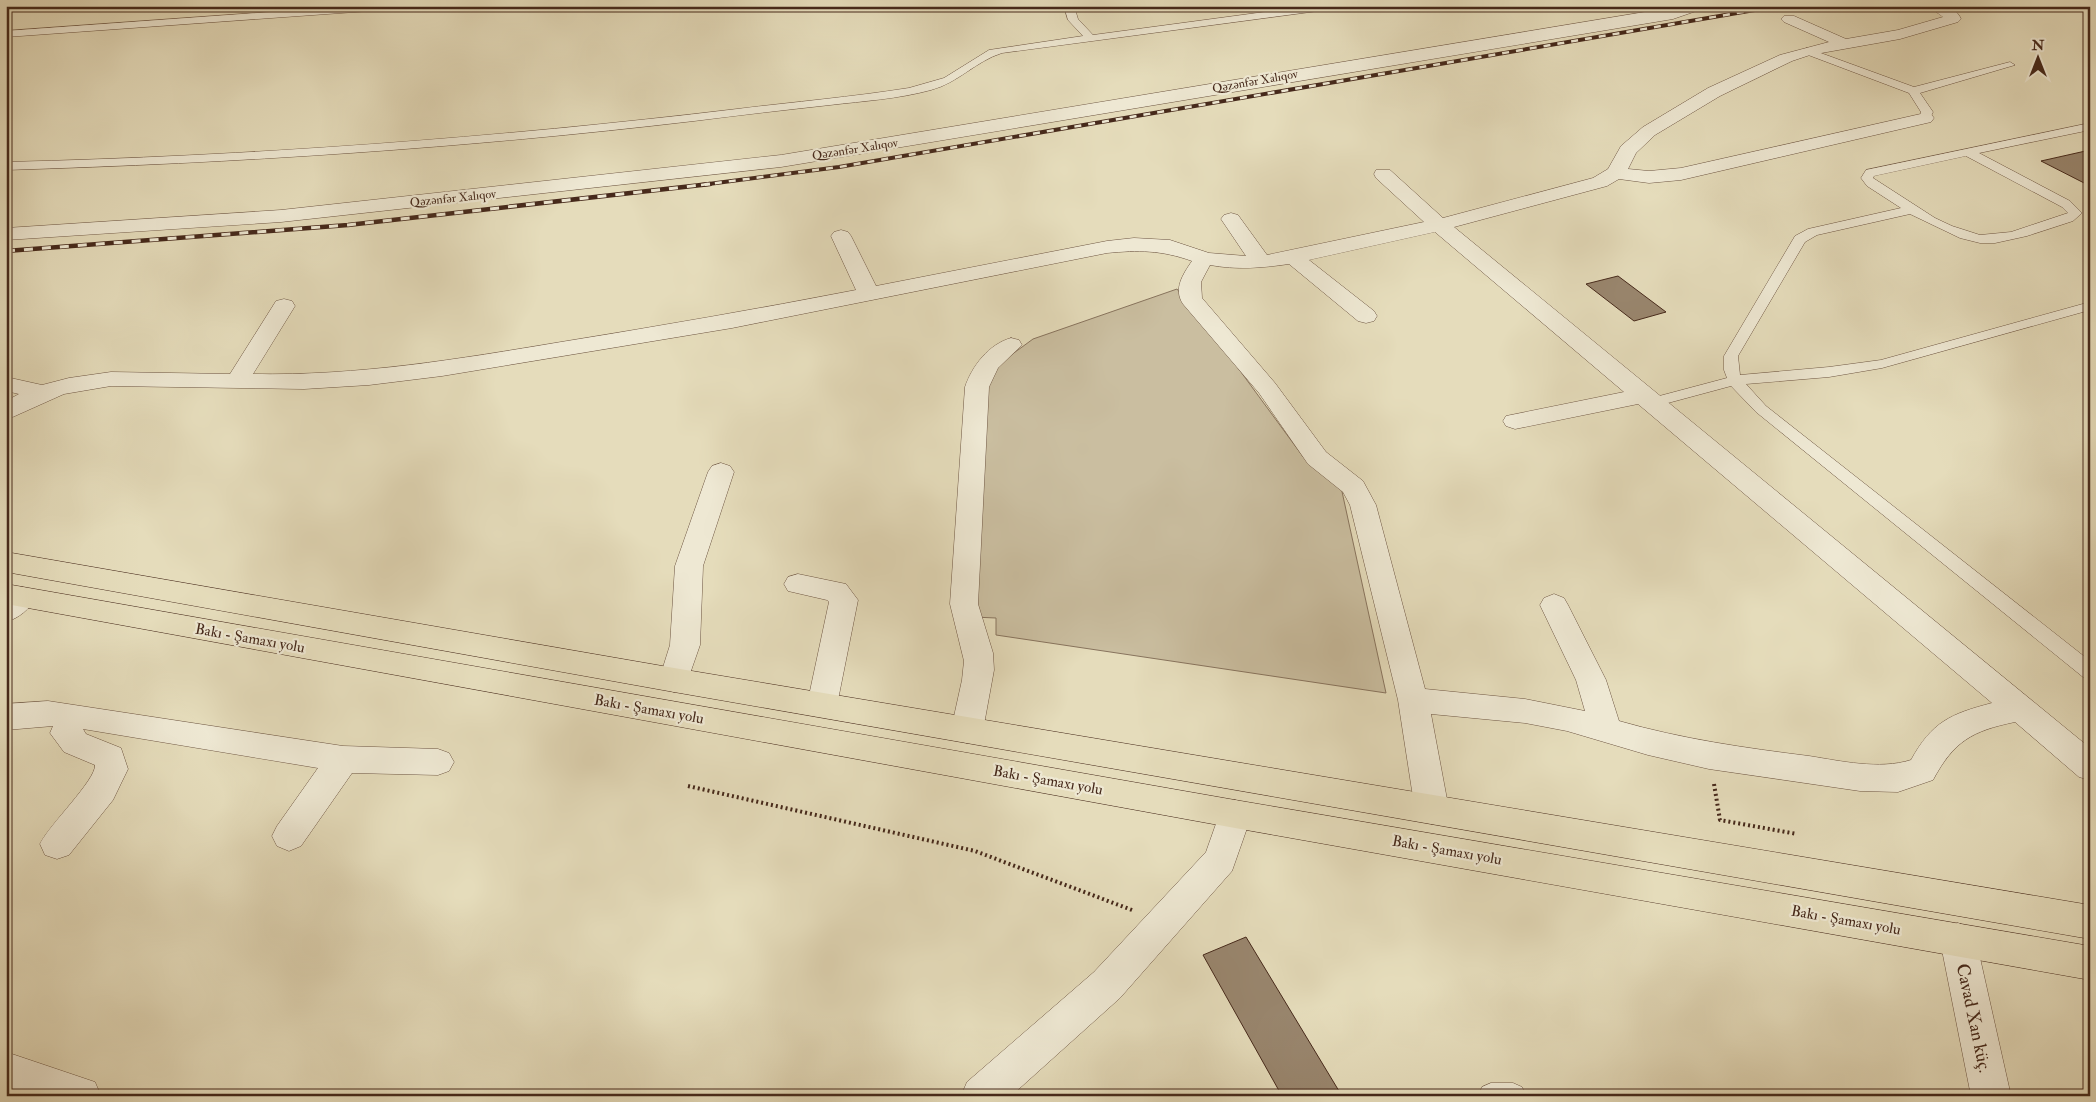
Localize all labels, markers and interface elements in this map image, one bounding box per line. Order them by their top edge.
north arrow [2014,32,2064,82]
text: N [2031,37,2045,54]
street label: Qəzənfər Xalıqov [1211,66,1300,96]
street label: Qəzənfər Xalıqov [811,135,900,164]
street label: Qəzənfər Xalıqov [409,186,498,210]
street label: Bakı - Şamaxı yolu [194,619,307,658]
street label: Bakı - Şamaxı yolu [593,690,706,729]
street label: Bakı - Şamaxı yolu [992,761,1105,800]
street label: Bakı - Şamaxı yolu [1391,831,1504,870]
street label: Bakı - Şamaxı yolu [1790,901,1903,940]
street label: Cavad Xan küç. [1951,961,1996,1075]

